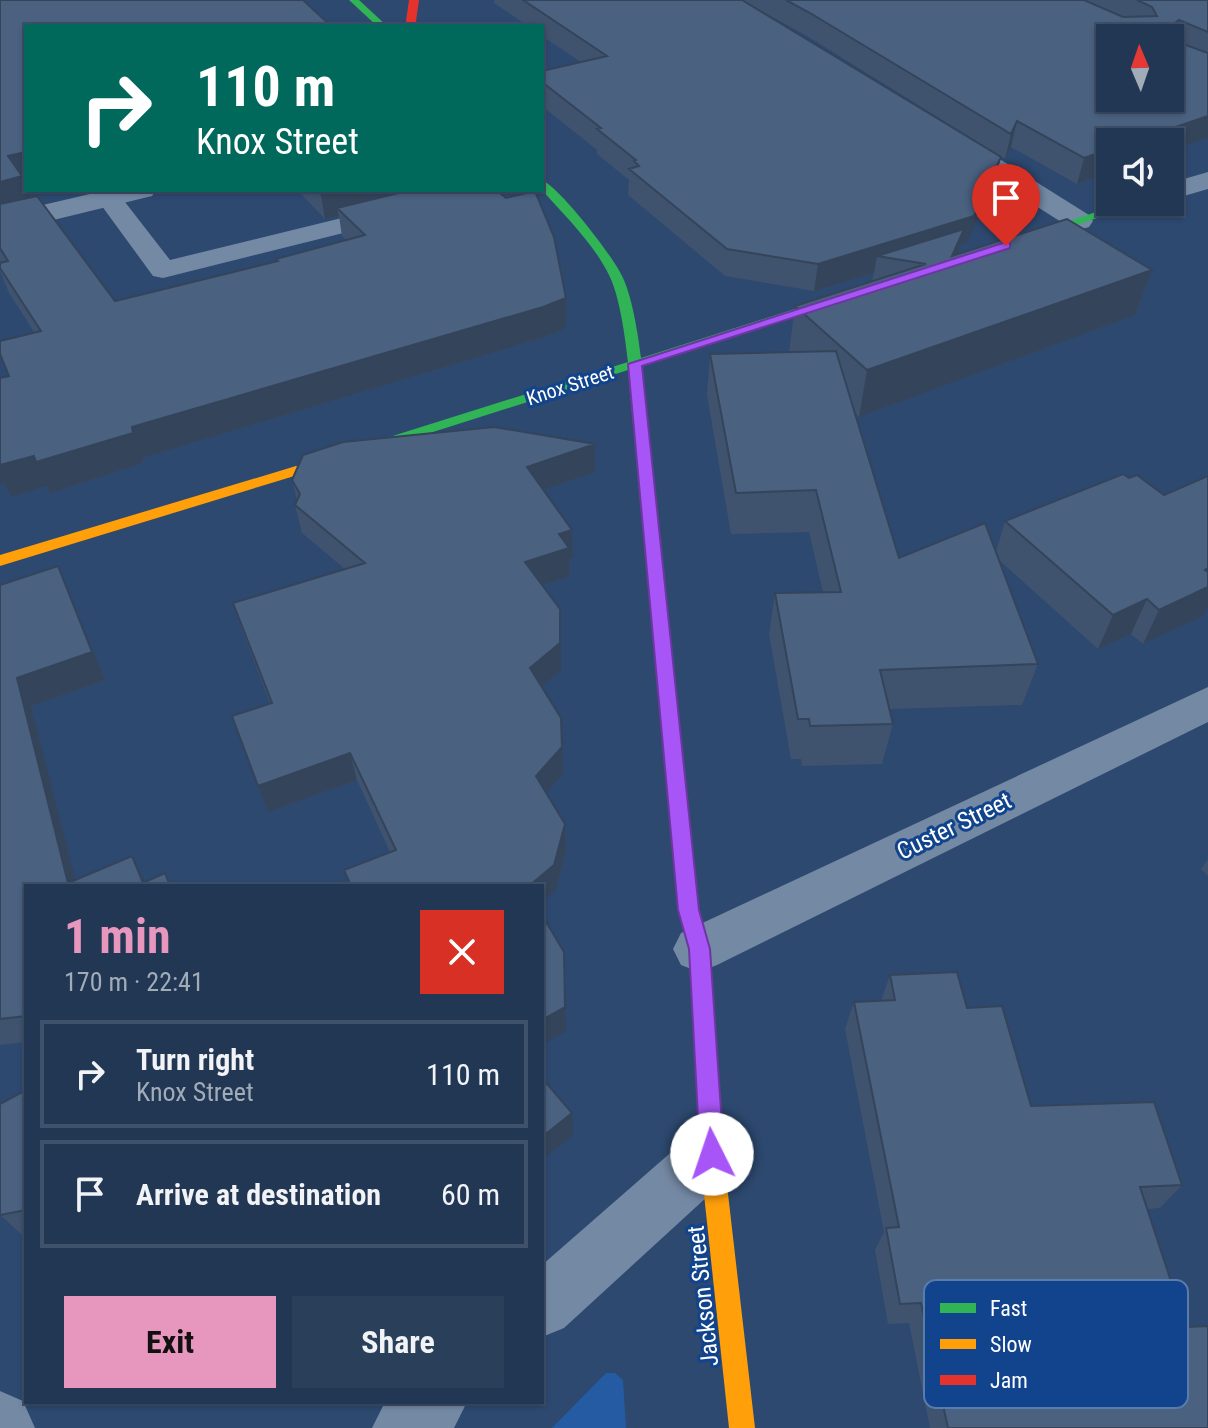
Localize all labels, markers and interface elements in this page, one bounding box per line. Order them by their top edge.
north arrow [1096,24,1184,112]
map controls [1096,24,1184,216]
text: 110 m [196,54,335,120]
icon: right [64,56,168,160]
text: Knox Street [196,121,359,163]
button: sound [1096,128,1184,216]
pin [972,164,1040,246]
icon: arrive [984,176,1028,220]
street label: Knox Street [523,360,617,410]
street label: Custer Street [892,786,1016,866]
text: 1 min [64,908,171,965]
button: close [420,910,504,994]
text: 170 m · 22:41 [64,967,204,997]
text: Turn right [136,1042,254,1077]
icon: right [68,1052,112,1096]
text: 110 m [426,1057,500,1092]
text: Knox Street [136,1077,254,1107]
position arrow [670,1112,754,1196]
icon: arrive [68,1172,112,1216]
text: Arrive at destination [136,1177,381,1212]
text: 60 m [441,1177,500,1212]
street label: Jackson Street [682,1224,724,1368]
legend [924,1280,1188,1408]
button: Exit [64,1296,276,1388]
button: Share [292,1296,504,1388]
text: Fast [990,1296,1027,1321]
text: Slow [990,1332,1032,1357]
text: Jam [990,1368,1028,1393]

